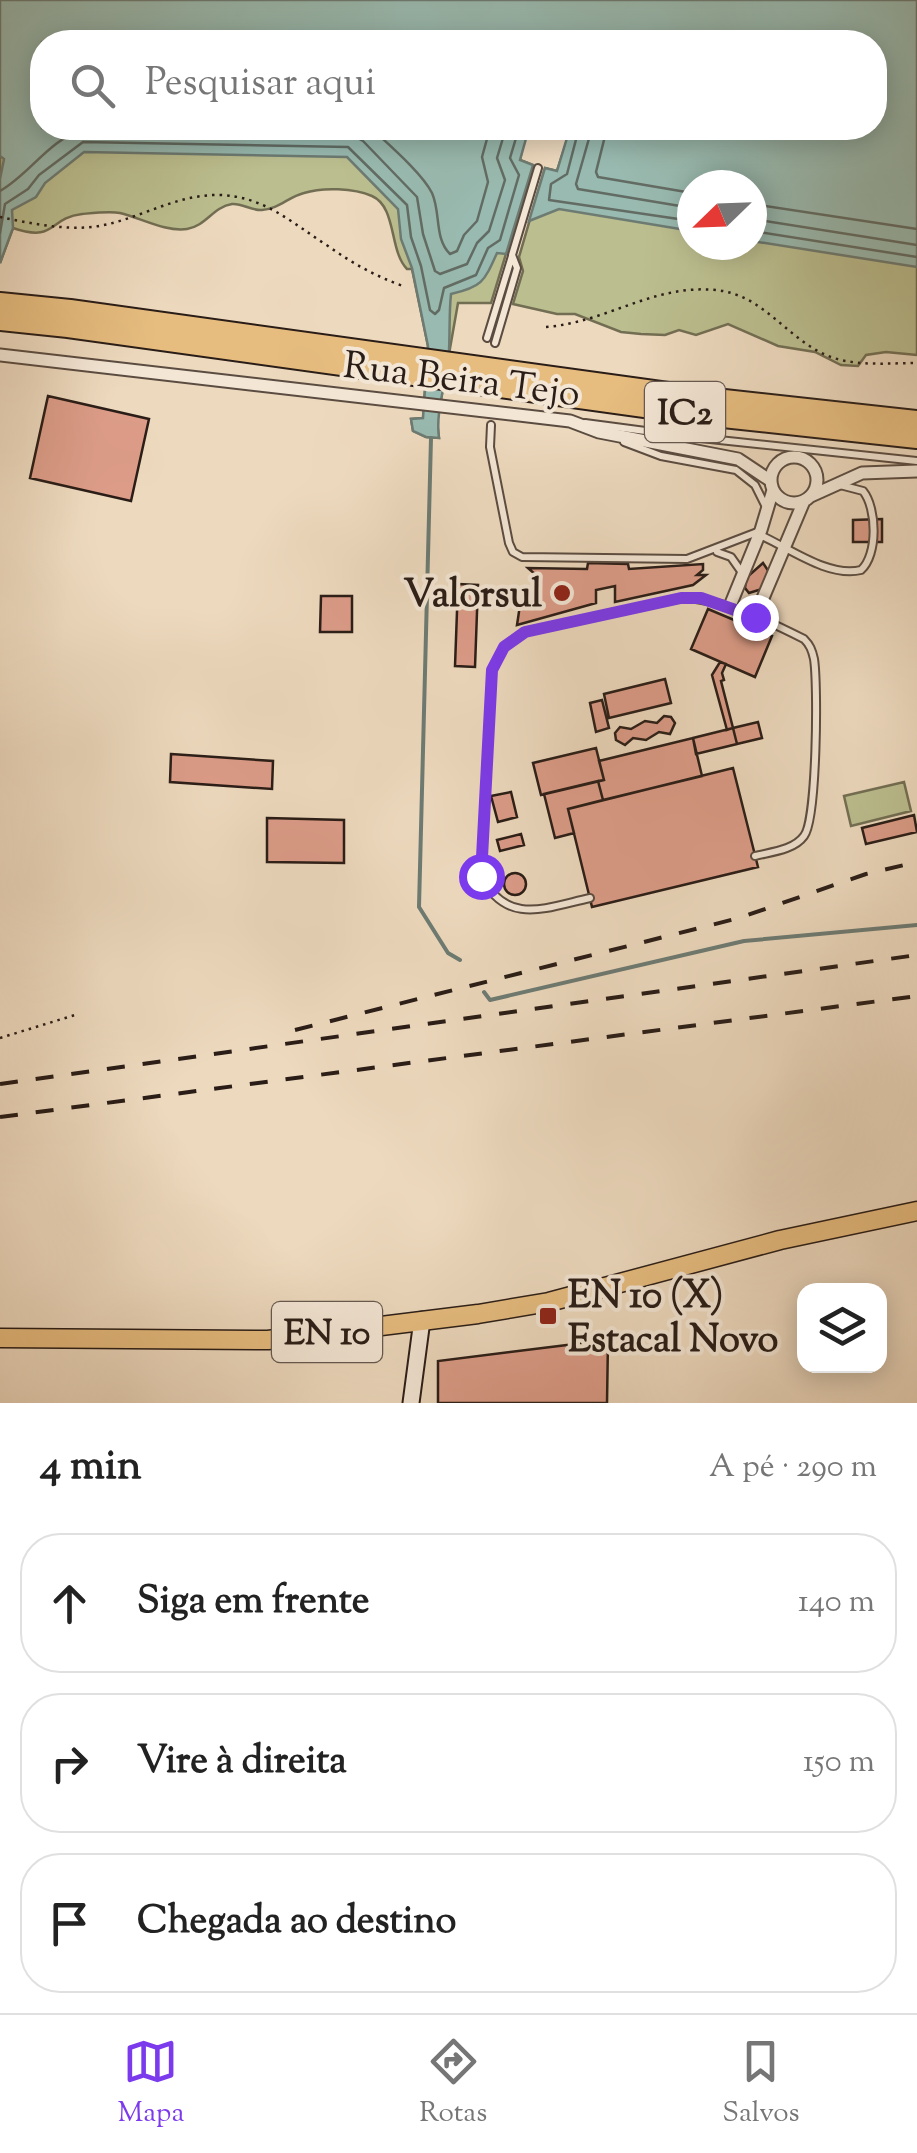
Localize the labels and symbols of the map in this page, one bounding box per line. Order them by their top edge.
north arrow [677,170,767,260]
street label: Rua Beira Tejo [340,341,583,423]
road number: IC2 [645,382,725,442]
place label: Valorsul [403,570,542,624]
marker: Valorsul [551,582,573,604]
route end [733,595,779,641]
route start [459,854,505,900]
place label: EN 10 (X) Estacal Novo [568,1271,778,1369]
road number: EN 10 [272,1302,382,1362]
marker: EN 10 (X) Estacal Novo [537,1305,559,1327]

